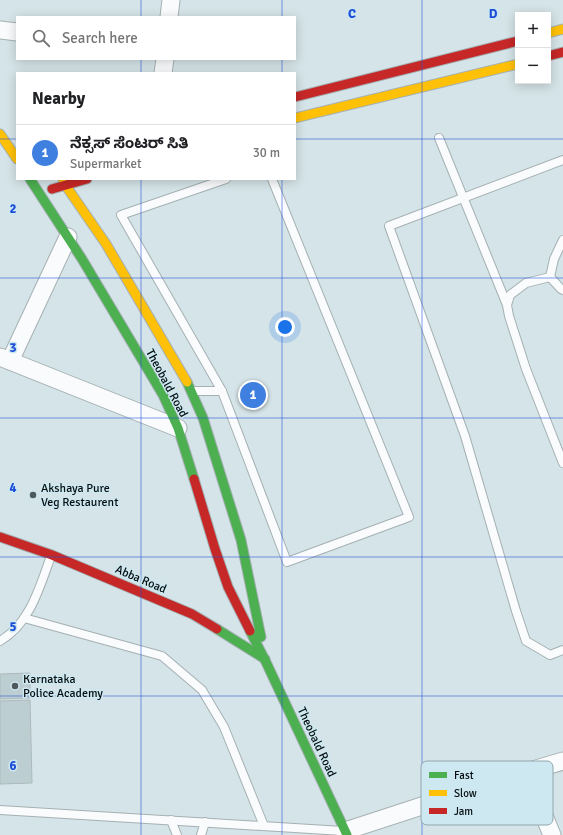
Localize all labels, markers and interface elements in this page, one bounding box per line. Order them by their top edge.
text: C [348,6,356,22]
text: D [489,6,498,22]
map controls [515,12,551,84]
button: + [515,12,551,48]
search box [16,16,296,60]
icon: search [30,27,52,49]
text: Search here [62,29,138,47]
button: − [515,48,551,84]
text: Nearby [32,88,85,109]
text: ನೆಕ್ಸಸ್ ಸೆಂಟರ್ ಸಿತಿ [70,134,189,152]
text: 1 [41,145,49,161]
text: 30 m [253,145,280,161]
text: Supermarket [70,156,142,172]
text: 2 [9,201,17,217]
your location [275,317,295,337]
text: 3 [9,340,17,356]
street label: Theobald Road [142,346,191,420]
pin: 1 [240,380,266,410]
text: 4 [9,480,17,496]
place label: Akshaya Pure Veg Restaurent [41,481,118,510]
marker: Akshaya Pure Veg Restaurent [28,490,38,500]
street label: Abba Road [113,562,169,597]
text: 5 [9,619,17,635]
place label: Karnataka Police Academy [23,672,103,701]
marker: Karnataka Police Academy [10,681,20,691]
street label: Theobald Road [294,705,339,779]
text: 6 [9,758,17,774]
legend [421,761,553,825]
text: Fast [454,769,474,782]
text: Slow [454,787,477,800]
text: Jam [454,805,473,818]

